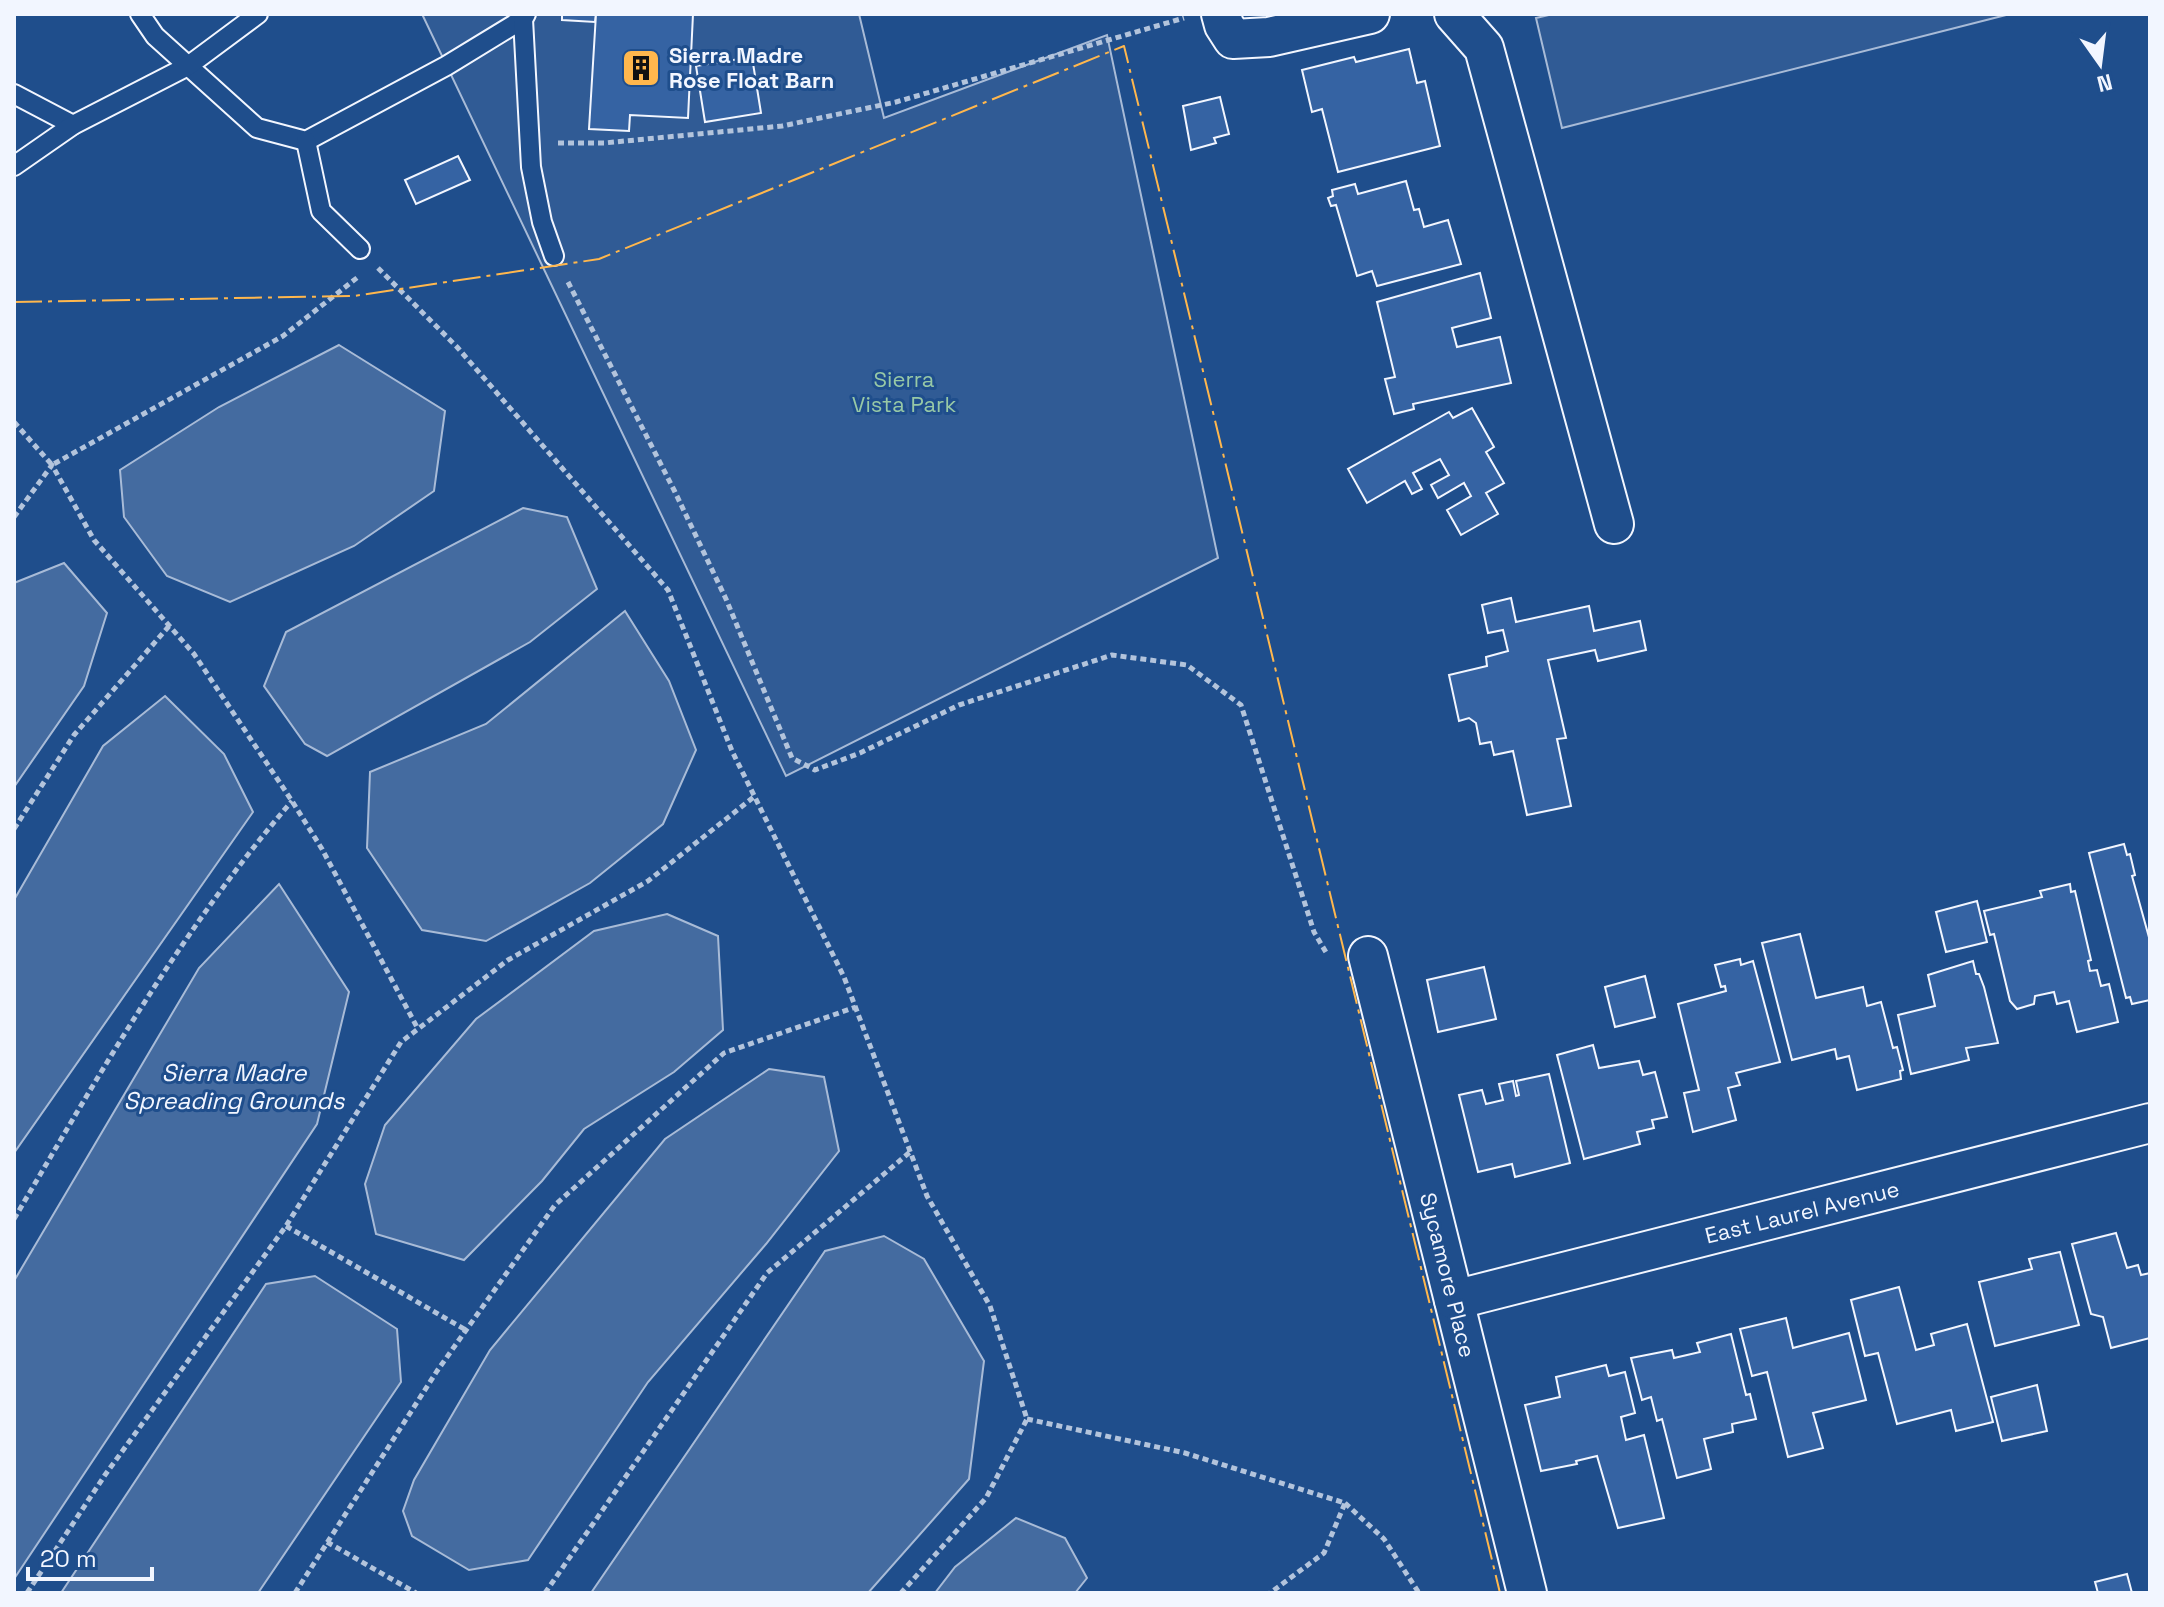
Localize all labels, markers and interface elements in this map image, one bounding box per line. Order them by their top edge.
north arrow [2060,24,2140,104]
place label: Sierra Madre Rose Float Barn [669,41,834,94]
building icon: Sierra Madre Rose Float Barn [620,47,662,89]
text: N [2094,68,2115,99]
park label: Sierra Vista Park [852,365,956,418]
water label: Sierra Madre Spreading Grounds [124,1057,346,1116]
street label: East Laurel Avenue [1702,1174,1902,1250]
street label: Sycamore Place [1414,1190,1482,1360]
scale bar [28,1531,152,1581]
text: 20 m [40,1543,97,1574]

